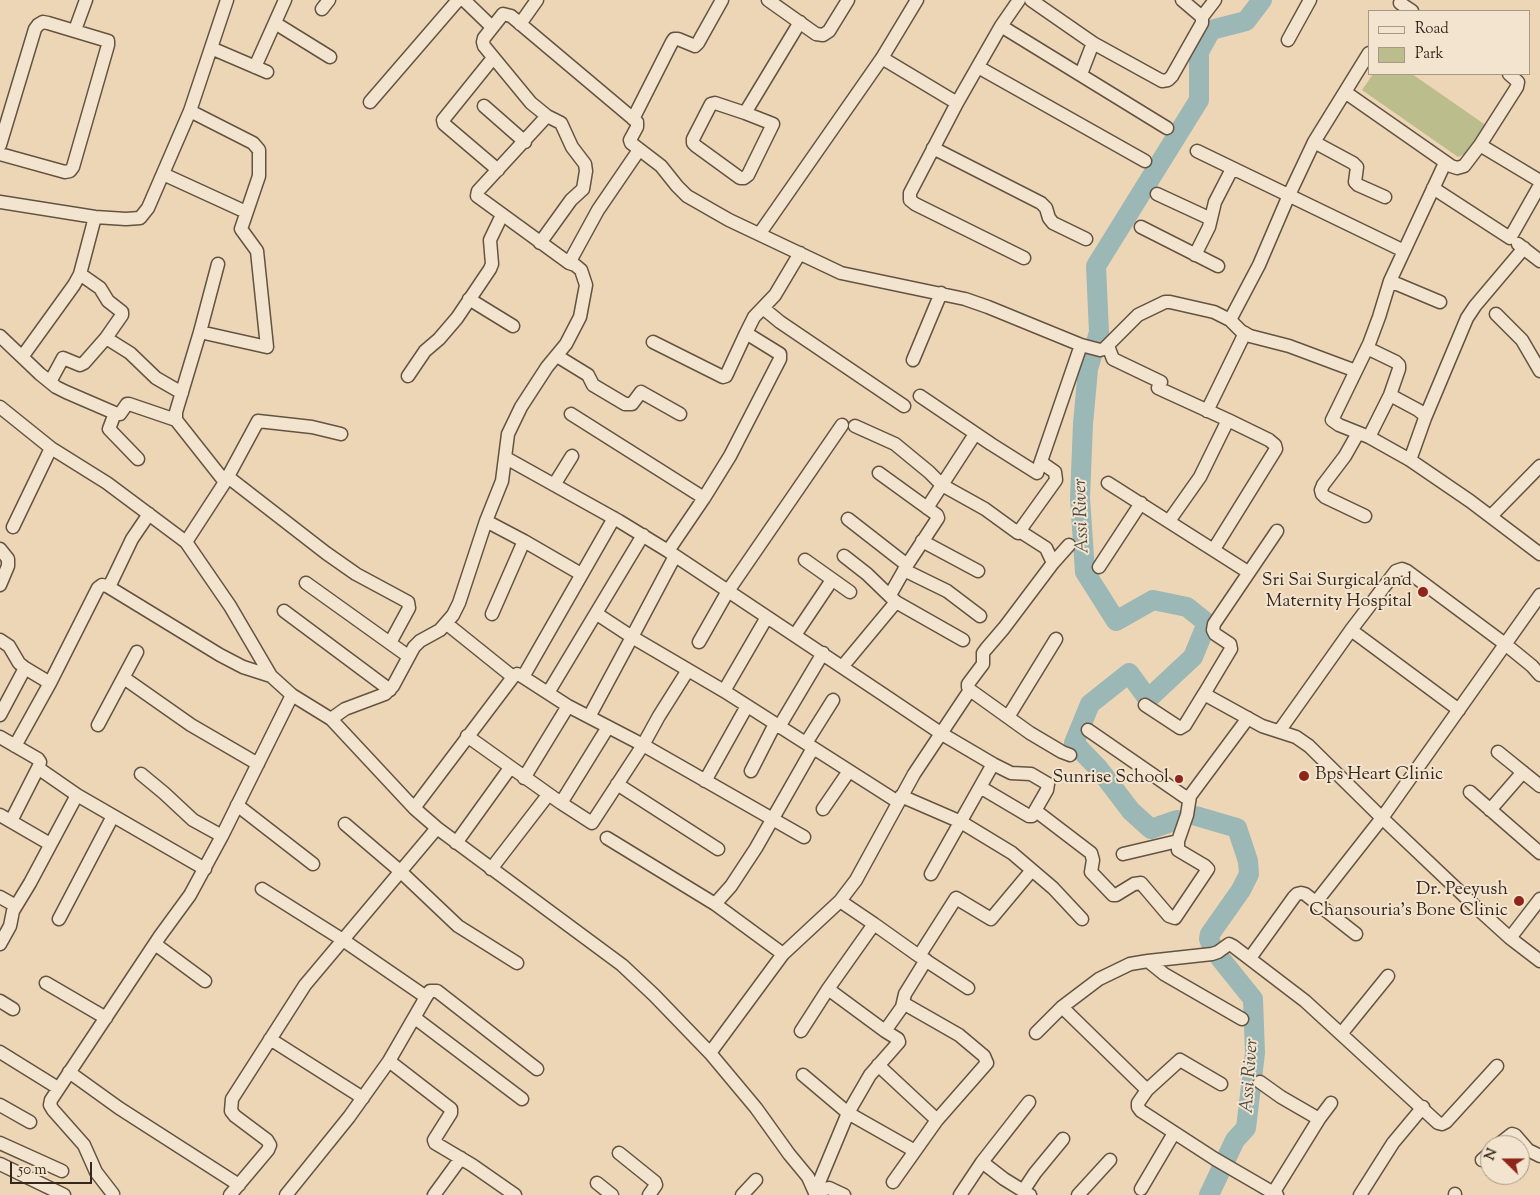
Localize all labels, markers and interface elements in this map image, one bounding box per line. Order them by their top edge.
legend [1368,10,1530,75]
text: Road [1415,19,1449,40]
text: Park [1415,44,1444,65]
water label: Assi River [1070,478,1096,554]
place label: Sri Sai Surgical and Maternity Hospital [1262,571,1412,614]
marker: Sri Sai Surgical and Maternity Hospital [1416,585,1430,599]
place label: Bps Heart Clinic [1315,765,1443,787]
place label: Sunrise School [1053,768,1169,790]
marker: Bps Heart Clinic [1297,769,1311,783]
marker: Sunrise School [1173,773,1185,785]
place label: Dr. Peeyush Chansouria's Bone Clinic [1309,880,1508,922]
marker: Dr. Peeyush Chansouria's Bone Clinic [1512,894,1526,908]
water label: Assi River [1237,1038,1265,1114]
north arrow [1480,1135,1530,1185]
text: N [1481,1146,1503,1164]
scale bar [12,1152,95,1184]
text: 50 m [18,1160,47,1181]

